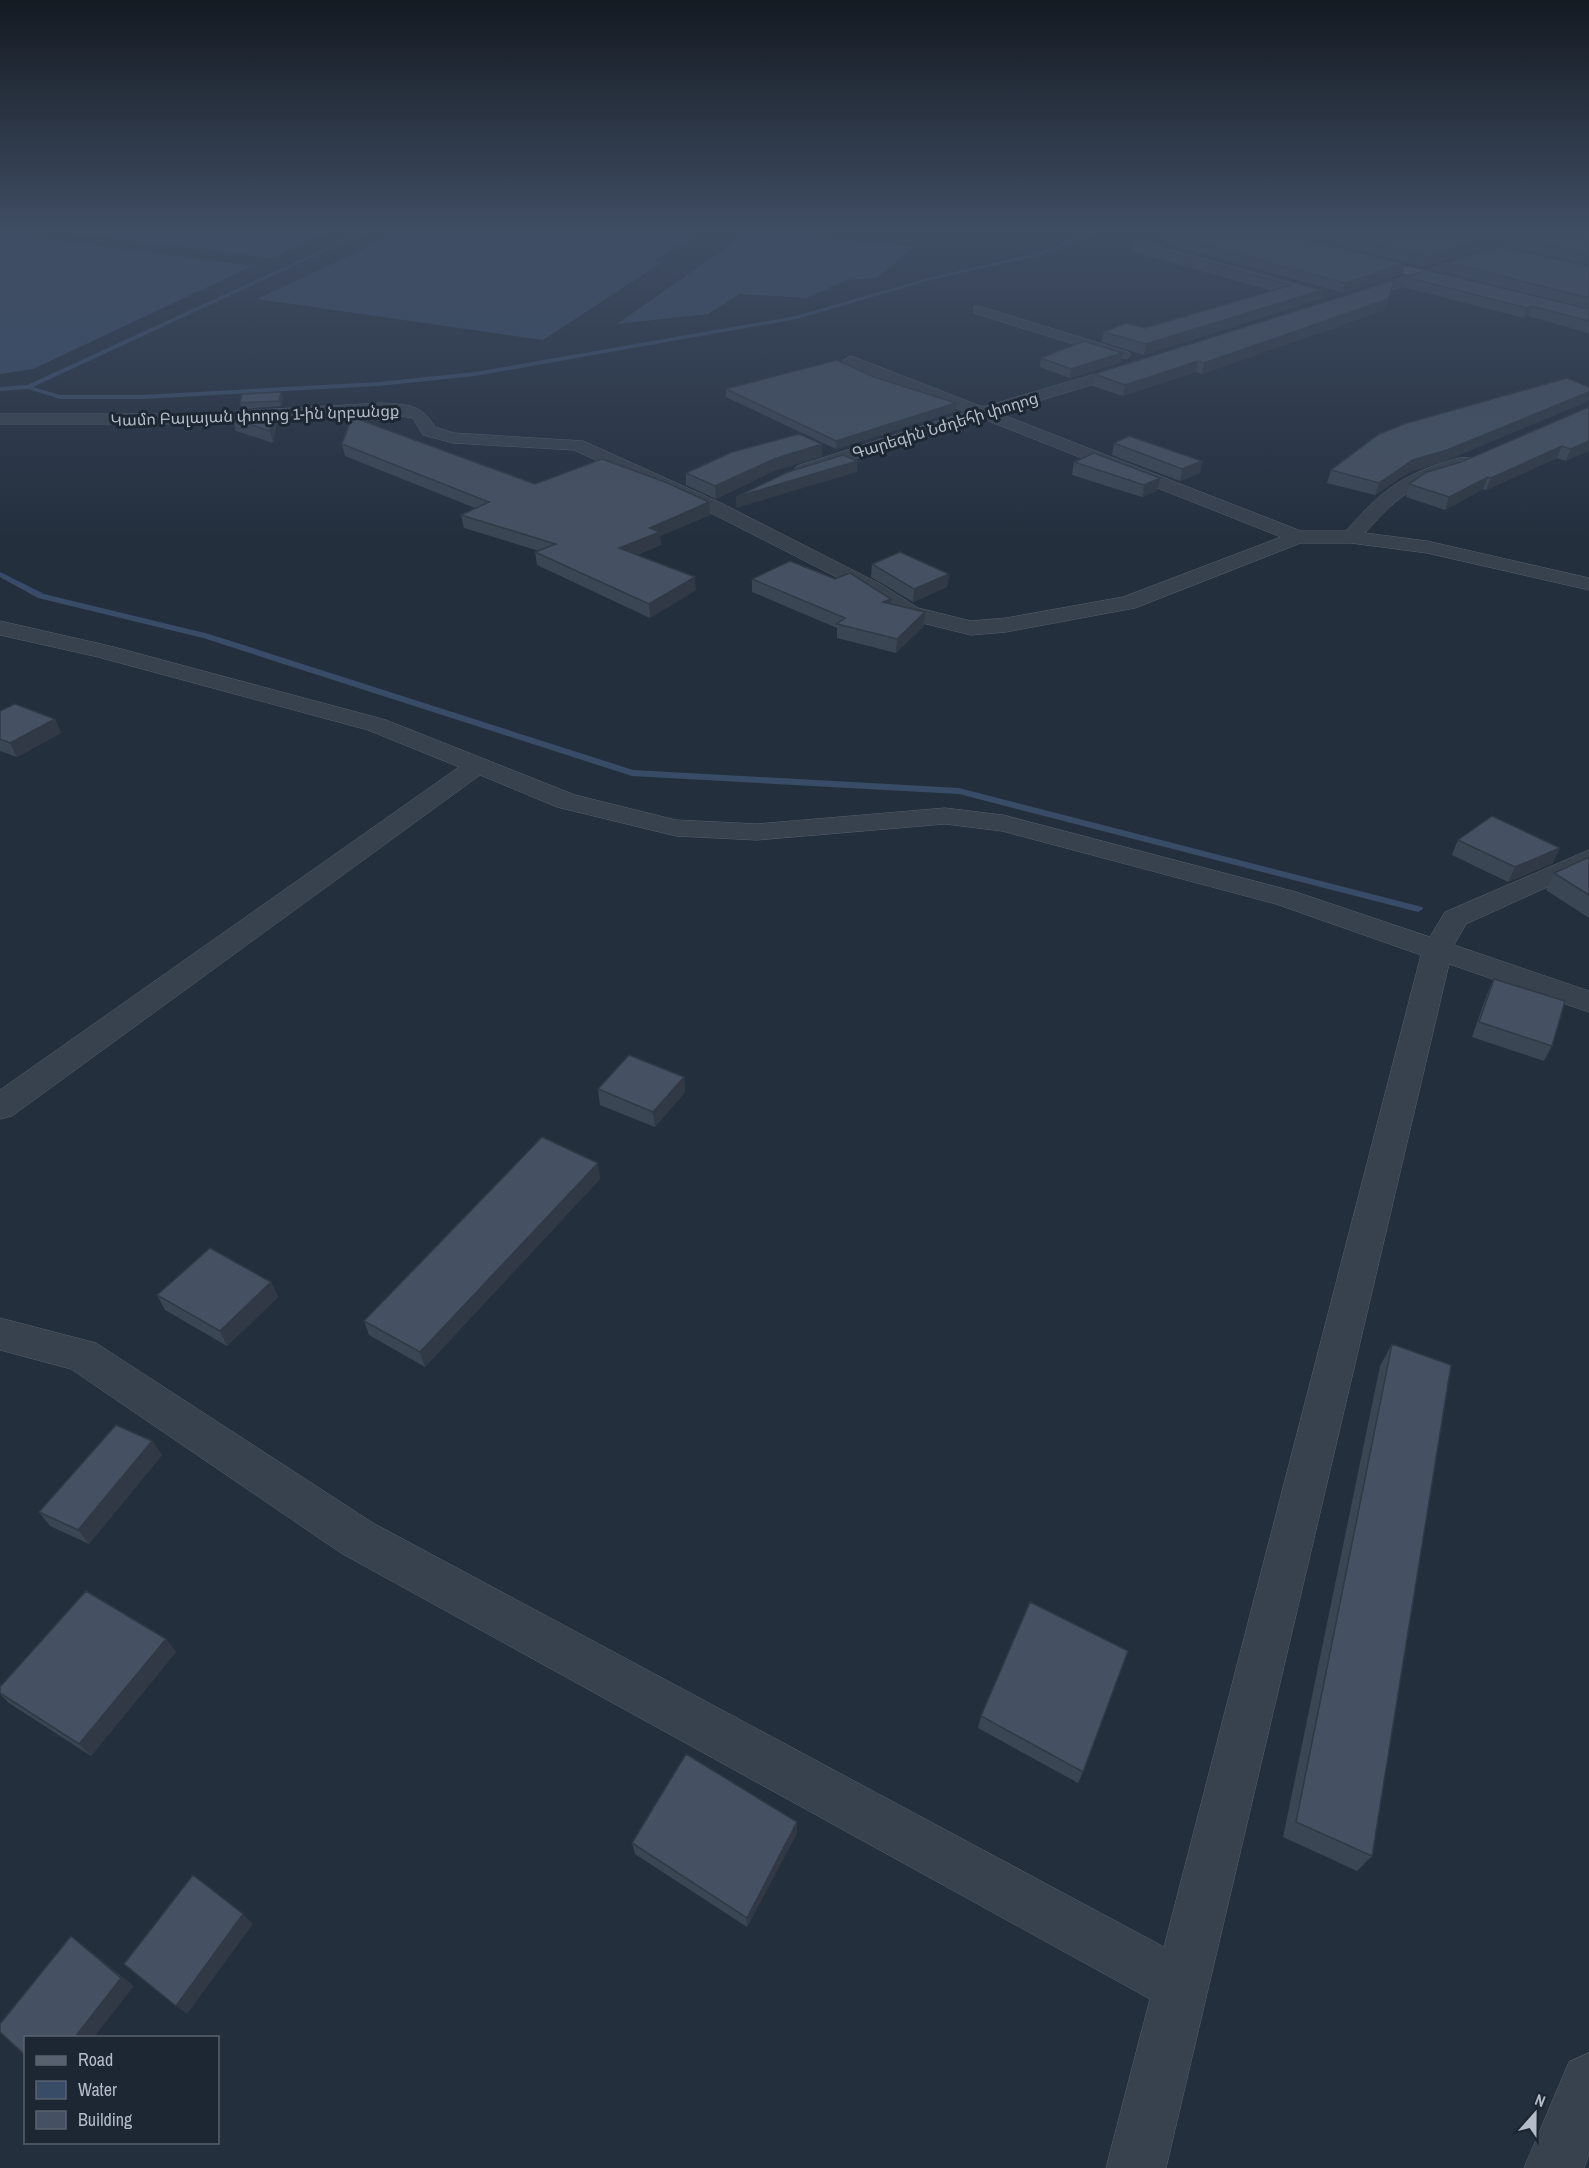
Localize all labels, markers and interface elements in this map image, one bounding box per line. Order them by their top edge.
street label: Գարեգին Նժդեհի փողոց [849,386,1041,464]
street label: Կամո Բալայան փողոց 1-ին նրբանցք [110,399,400,431]
legend [24,2036,219,2144]
text: Road [78,2047,113,2072]
text: Water [78,2077,117,2102]
north arrow [1505,2084,1565,2144]
text: N [1532,2088,1549,2112]
text: Building [78,2107,133,2132]

